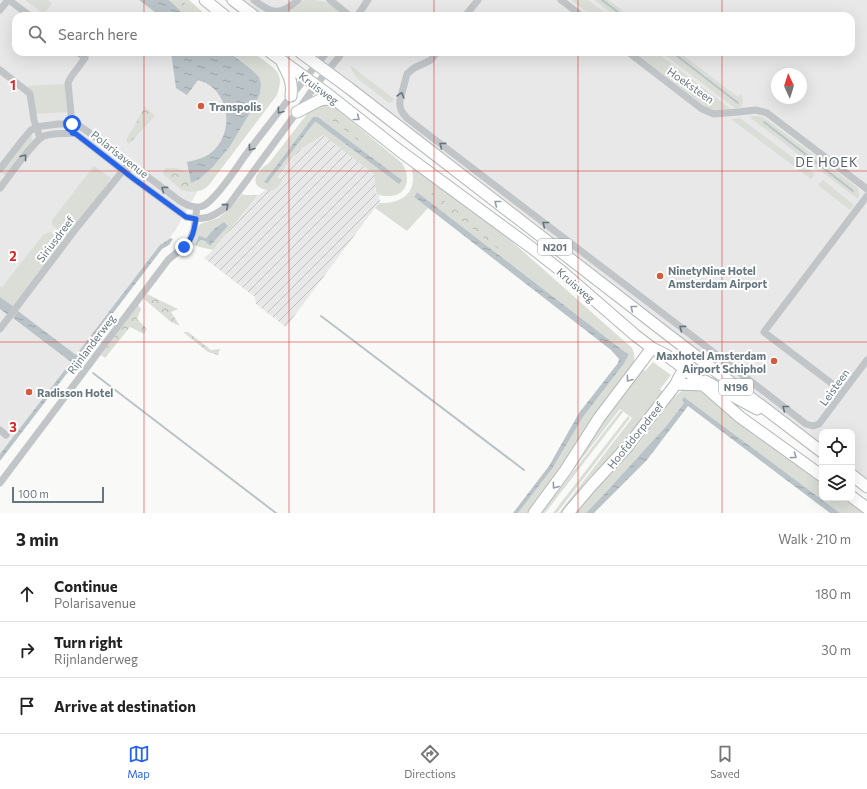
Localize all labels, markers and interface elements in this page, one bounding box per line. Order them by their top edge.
search box [12,12,855,56]
icon: search [26,23,48,45]
text: Search here [58,25,137,43]
street label: Hoeksteen [665,64,717,106]
north arrow [771,68,807,104]
street label: Kruisweg [297,69,341,107]
text: 1 [10,77,16,93]
one-way arrow [396,91,405,98]
place label: Transpolis [209,100,261,113]
marker: Transpolis [196,101,206,111]
one-way arrow [277,106,284,113]
one-way arrow [353,113,360,120]
route start [63,115,81,133]
street label: Polarisavenue [89,128,151,181]
one-way arrow [439,143,446,150]
one-way arrow [249,144,256,151]
one-way arrow [19,154,27,161]
district label: DE HOEK [795,154,859,170]
one-way arrow [161,187,168,194]
one-way arrow [494,200,501,207]
one-way arrow [221,204,229,211]
street label: Siriusdreef [34,213,77,265]
one-way arrow [542,222,549,229]
route end [175,238,193,256]
road number: N201 [538,239,572,255]
text: 2 [9,248,17,264]
place label: NinetyNine Hotel Amsterdam Airport [668,264,767,290]
street label: Kruisweg [554,265,598,305]
marker: NinetyNine Hotel Amsterdam Airport [655,271,665,281]
one-way arrow [630,305,637,312]
street label: Rijnlanderweg [64,312,118,376]
one-way arrow [679,326,686,333]
place label: Maxhotel Amsterdam Airport Schiphol [656,349,766,375]
marker: Maxhotel Amsterdam Airport Schiphol [769,356,779,366]
street label: Leisteen [816,366,852,408]
one-way arrow [627,375,634,382]
road number: N196 [719,379,753,395]
place label: Radisson Hotel [37,386,113,399]
marker: Radisson Hotel [24,387,34,397]
street label: Hoofddorpdreef [604,399,666,471]
one-way arrow [782,405,789,412]
text: 3 [9,419,17,435]
map controls [819,429,855,501]
button: locate [819,429,855,465]
one-way arrow [790,452,797,459]
button: layers [819,465,855,501]
one-way arrow [552,482,560,489]
scale bar [12,485,104,504]
text: 100 m [18,487,49,500]
text: 3 min [16,529,59,550]
text: Walk · 210 m [778,531,851,547]
text: Continue [54,577,118,595]
icon: ahead [16,583,38,605]
text: 180 m [815,586,851,602]
text: Polarisavenue [54,595,136,611]
text: Turn right [54,633,123,651]
icon: right [16,639,38,661]
text: 30 m [821,642,851,658]
text: Rijnlanderweg [54,651,138,667]
icon: arrive [16,695,38,717]
text: Arrive at destination [54,697,196,715]
tab: Map [127,743,150,780]
tab: Directions [404,743,456,780]
tab: Saved [710,743,740,780]

